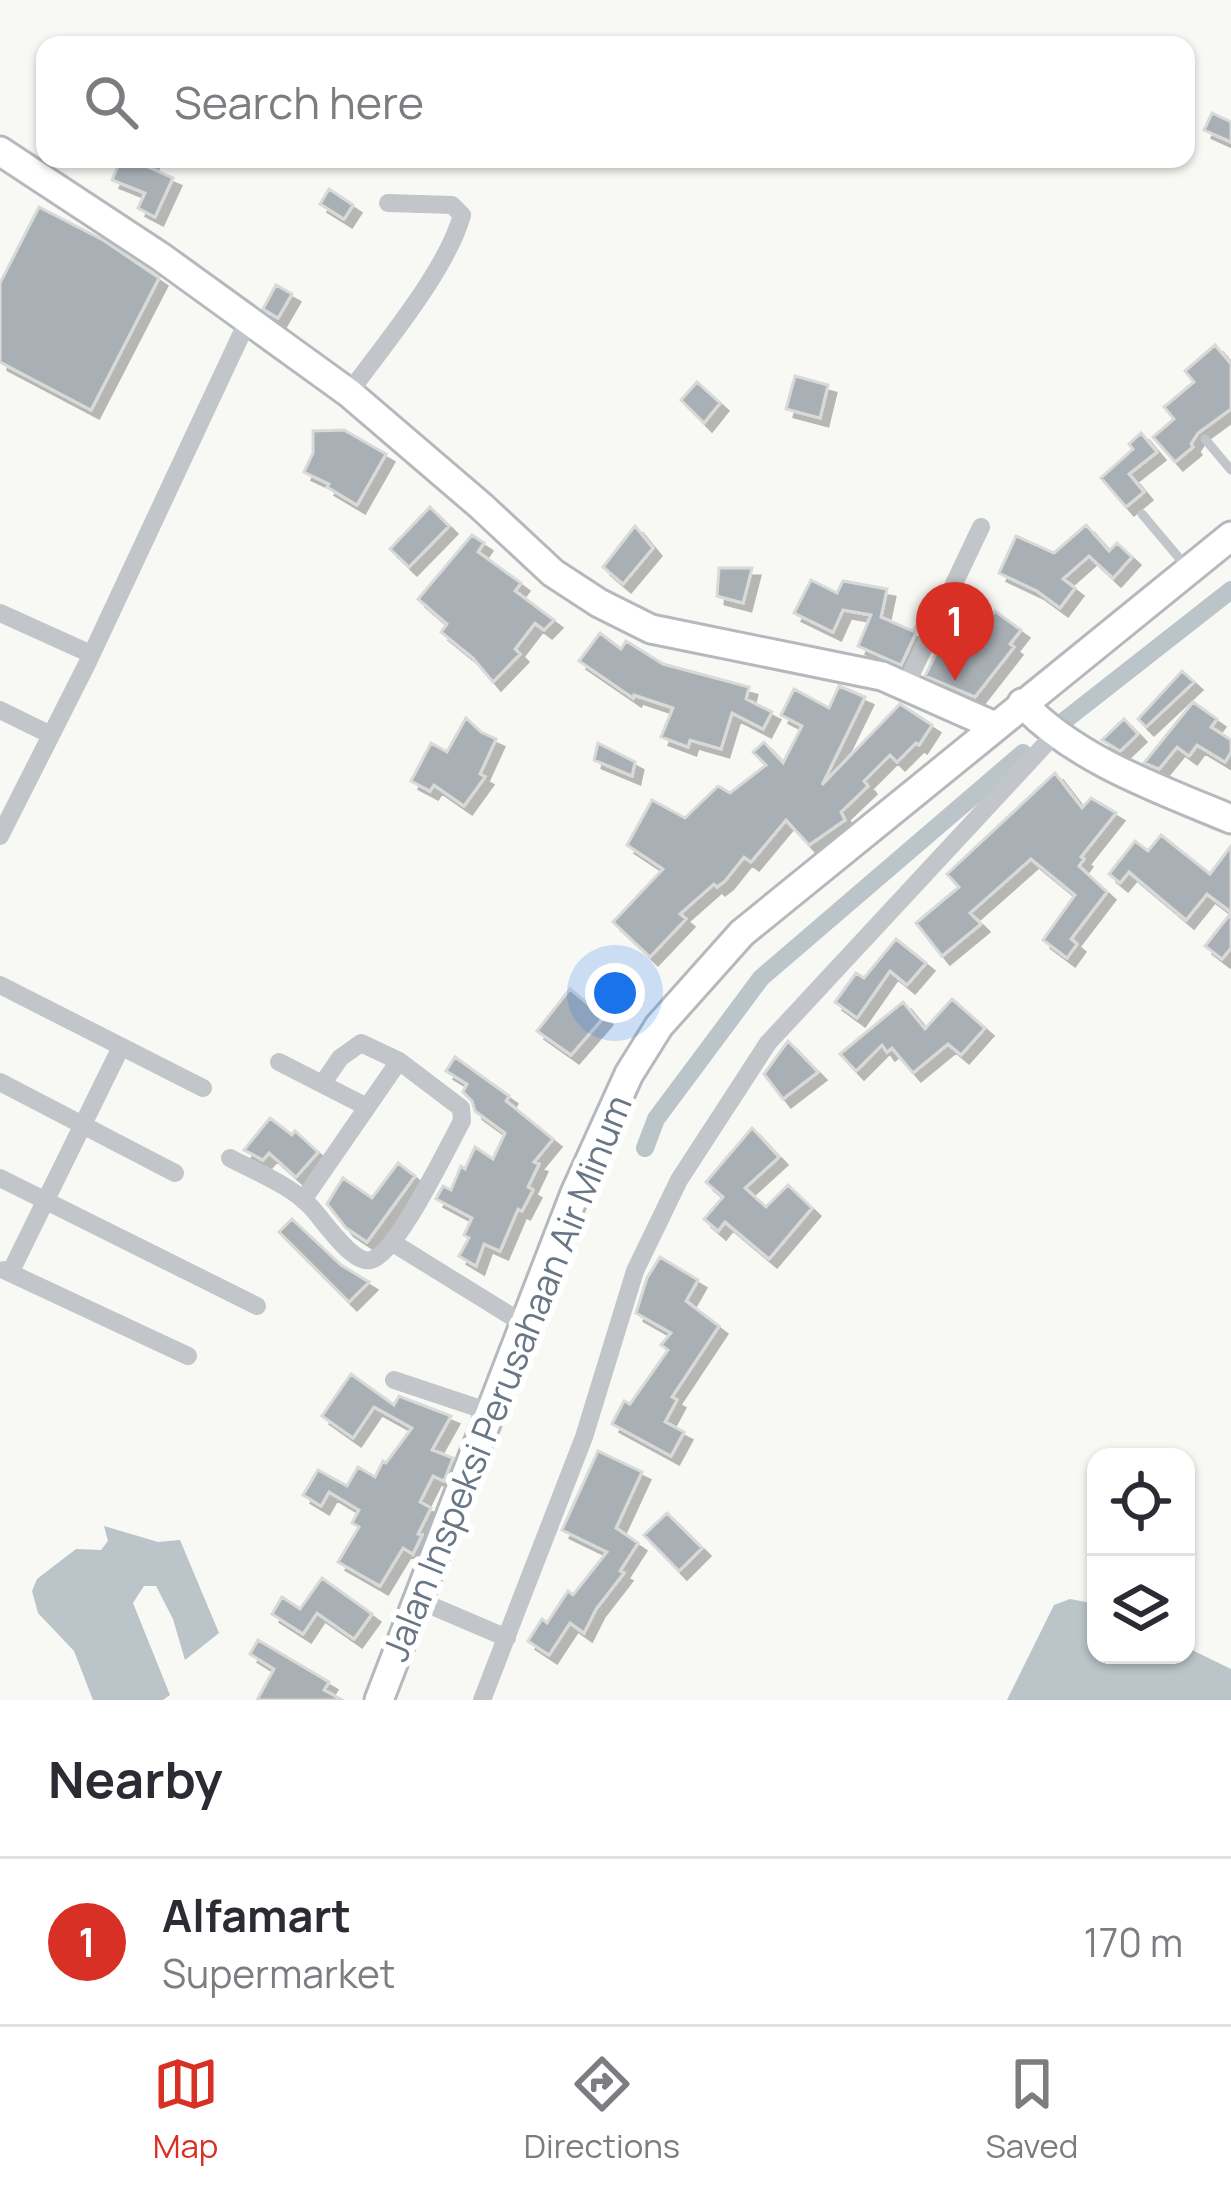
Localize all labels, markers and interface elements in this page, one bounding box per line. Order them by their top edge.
search box [36,36,1195,168]
icon: search [78,69,144,135]
text: Search here [174,71,424,133]
pin: 1 [916,582,994,681]
your location [585,963,645,1023]
street label: Jalan Inspeksi Perusahaan Air Minum [370,1088,643,1668]
map controls [1087,1448,1195,1664]
button: locate [1087,1448,1195,1556]
button: layers [1087,1556,1195,1664]
text: Nearby [48,1744,223,1813]
text: Alfamart [162,1884,351,1946]
text: 1 [78,1915,96,1969]
text: 170 m [1084,1915,1183,1969]
text: Supermarket [162,1946,395,2000]
tab: Map [153,2051,219,2168]
tab: Directions [524,2051,680,2168]
tab: Saved [985,2051,1078,2168]

